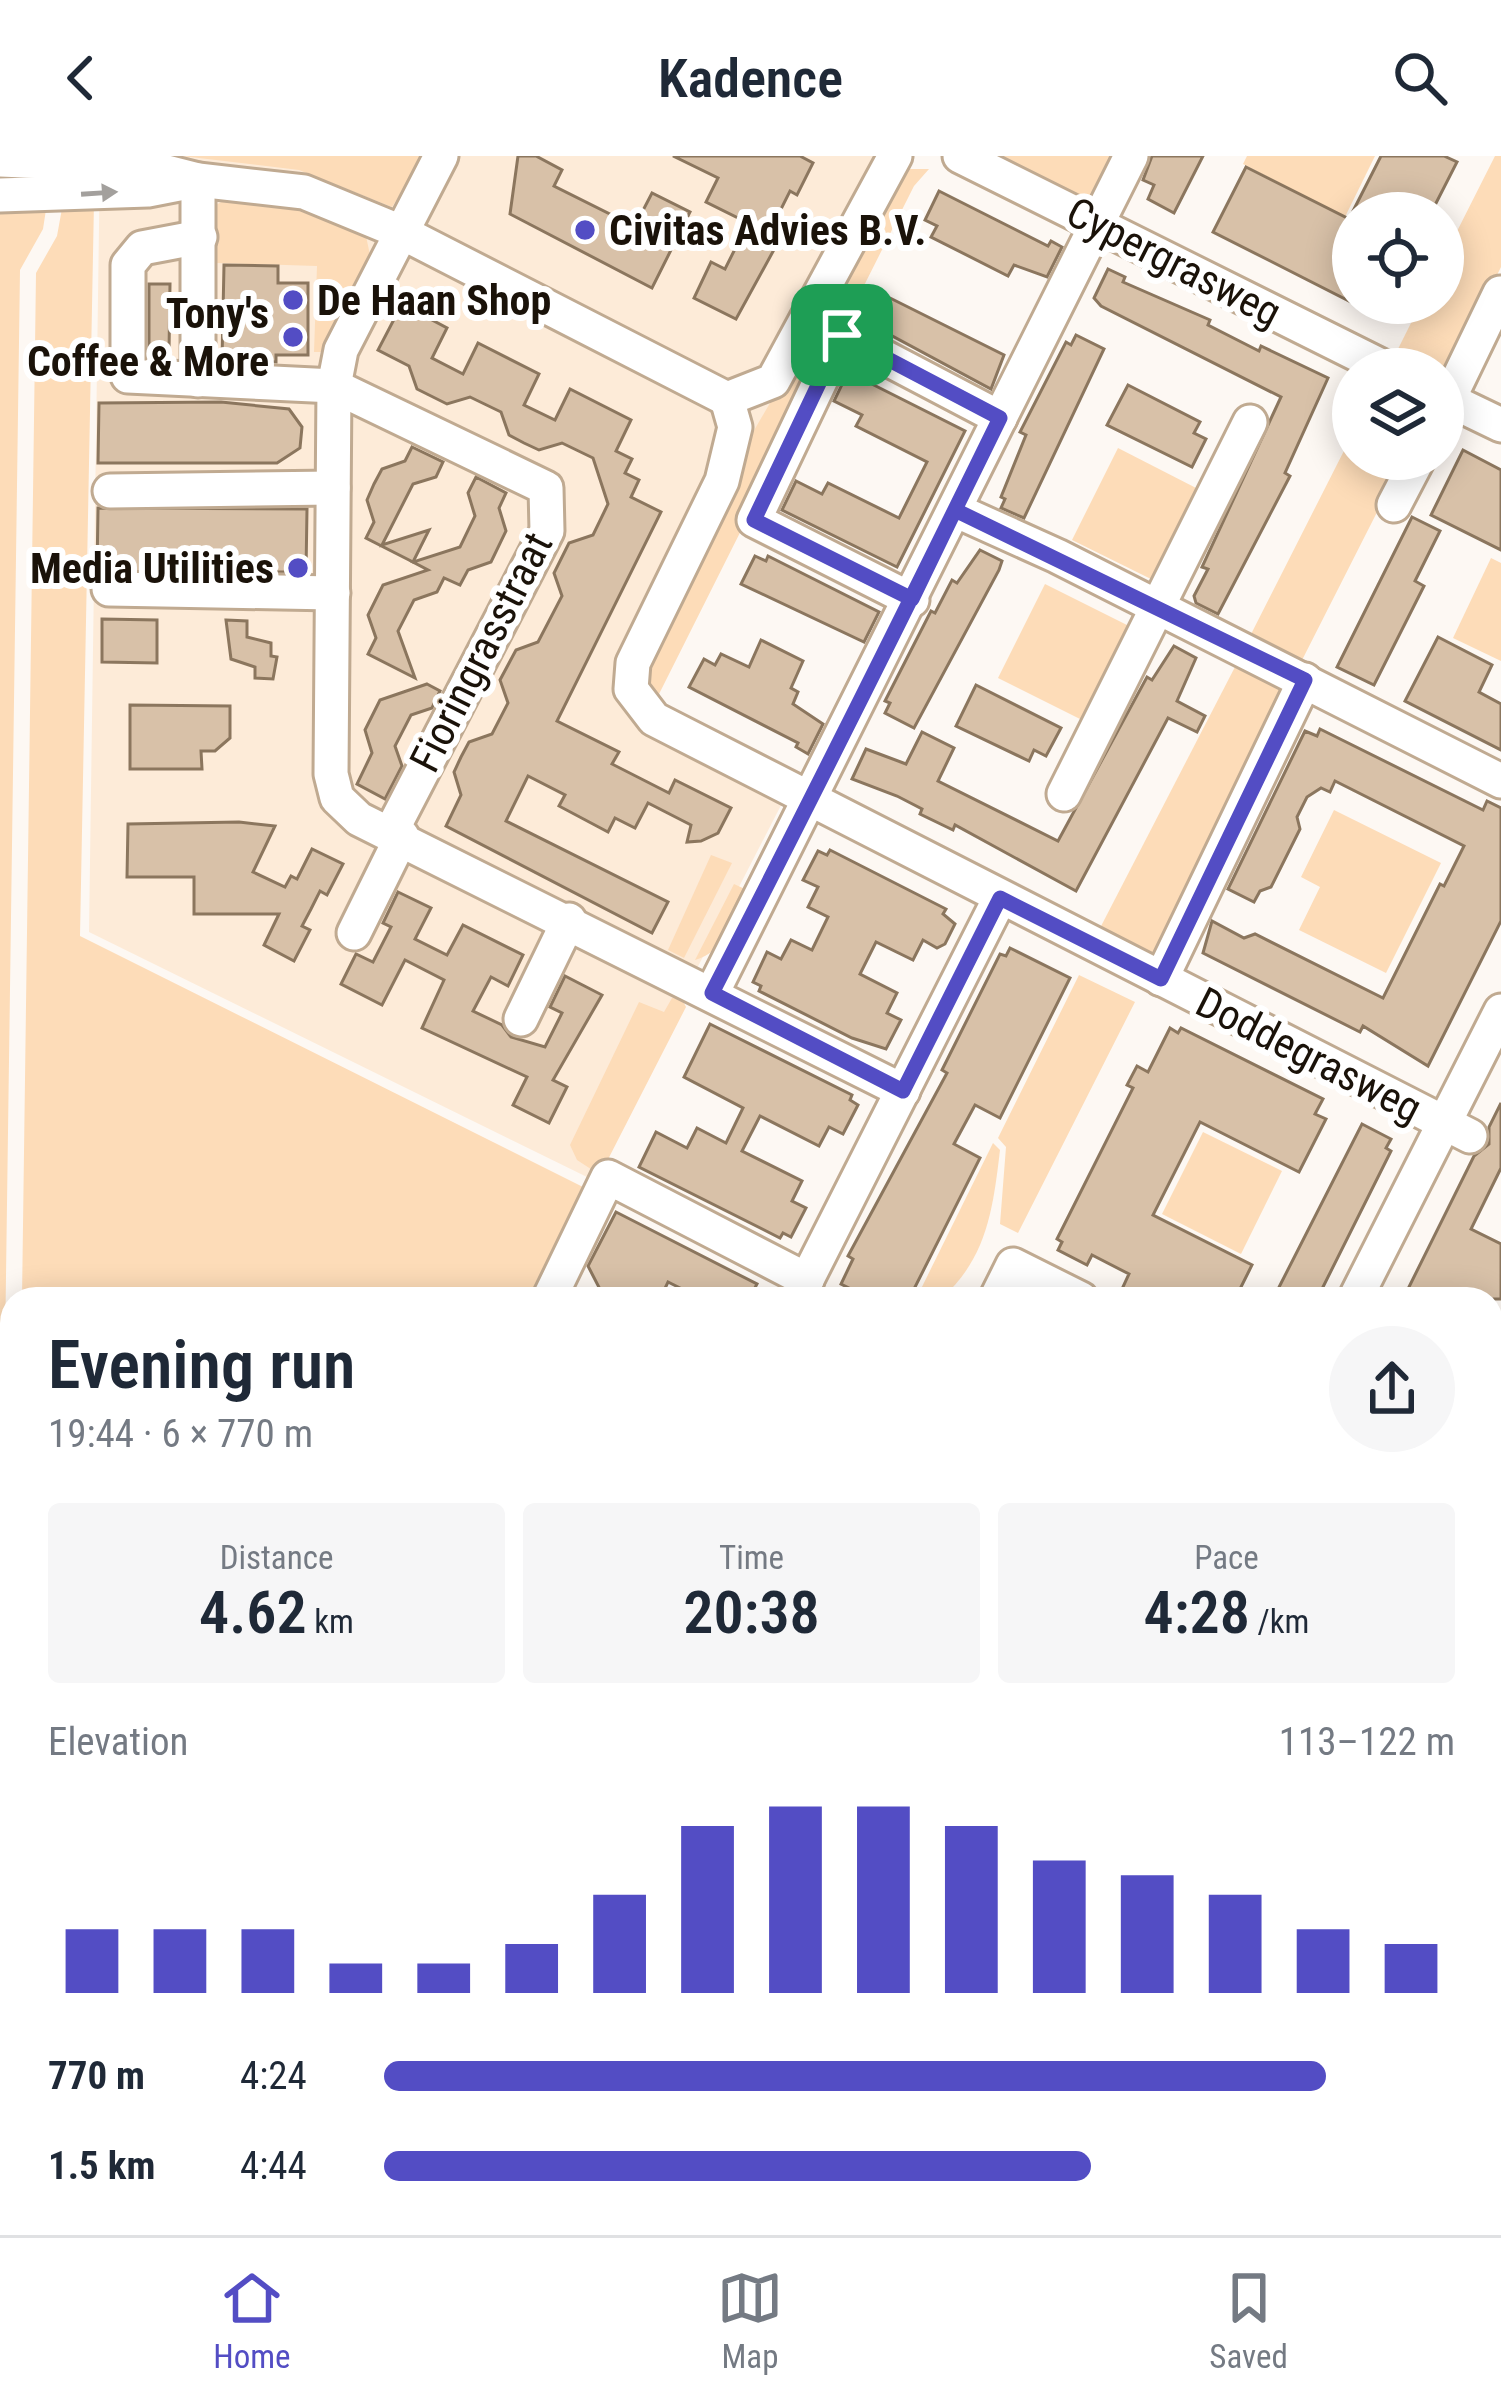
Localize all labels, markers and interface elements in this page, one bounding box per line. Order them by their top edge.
icon: back [48,45,114,111]
icon: search [1387,45,1453,111]
text: Kadence [658,47,843,110]
one-way arrow [81,184,118,203]
street label: Cypergrasweg [1059,187,1289,337]
map controls [1332,192,1464,480]
button: locate [1332,192,1464,324]
place label: Civitas Advies B.V. [609,206,926,255]
marker: Civitas Advies B.V. [572,217,598,243]
place label: De Haan Shop [317,276,551,325]
pin [791,284,893,386]
marker: De Haan Shop [280,287,306,313]
place label: Tony's Coffee & More [27,289,269,386]
icon: arrive [809,302,875,368]
marker: Tony's Coffee & More [280,324,306,350]
button: layers [1332,348,1464,480]
street label: Fioringrasstraat [400,524,562,780]
place label: Media Utilities [30,544,274,593]
marker: Media Utilities [285,555,311,581]
street label: Doddegrasweg [1188,977,1430,1133]
button: share [1329,1326,1455,1452]
text: Evening run [48,1327,355,1404]
text: 19:44 · 6 × 770 m [48,1411,313,1457]
text: Distance [220,1538,333,1577]
text: Time [719,1538,784,1577]
text: Pace [1194,1538,1259,1577]
text: 4.62 [199,1577,307,1648]
text: 20:38 [683,1577,820,1648]
text: 4:28 [1144,1577,1250,1648]
text: km [307,1602,354,1641]
text: /km [1250,1602,1309,1641]
text: Elevation [48,1719,188,1765]
text: 113–122 m [1279,1719,1455,1765]
text: 770 m [48,2053,145,2099]
text: 4:24 [240,2053,307,2099]
text: 1.5 km [48,2143,155,2189]
text: 4:44 [240,2143,307,2189]
tab: Home [213,2265,291,2376]
tab: Map [717,2265,783,2376]
tab: Saved [1209,2265,1288,2376]

